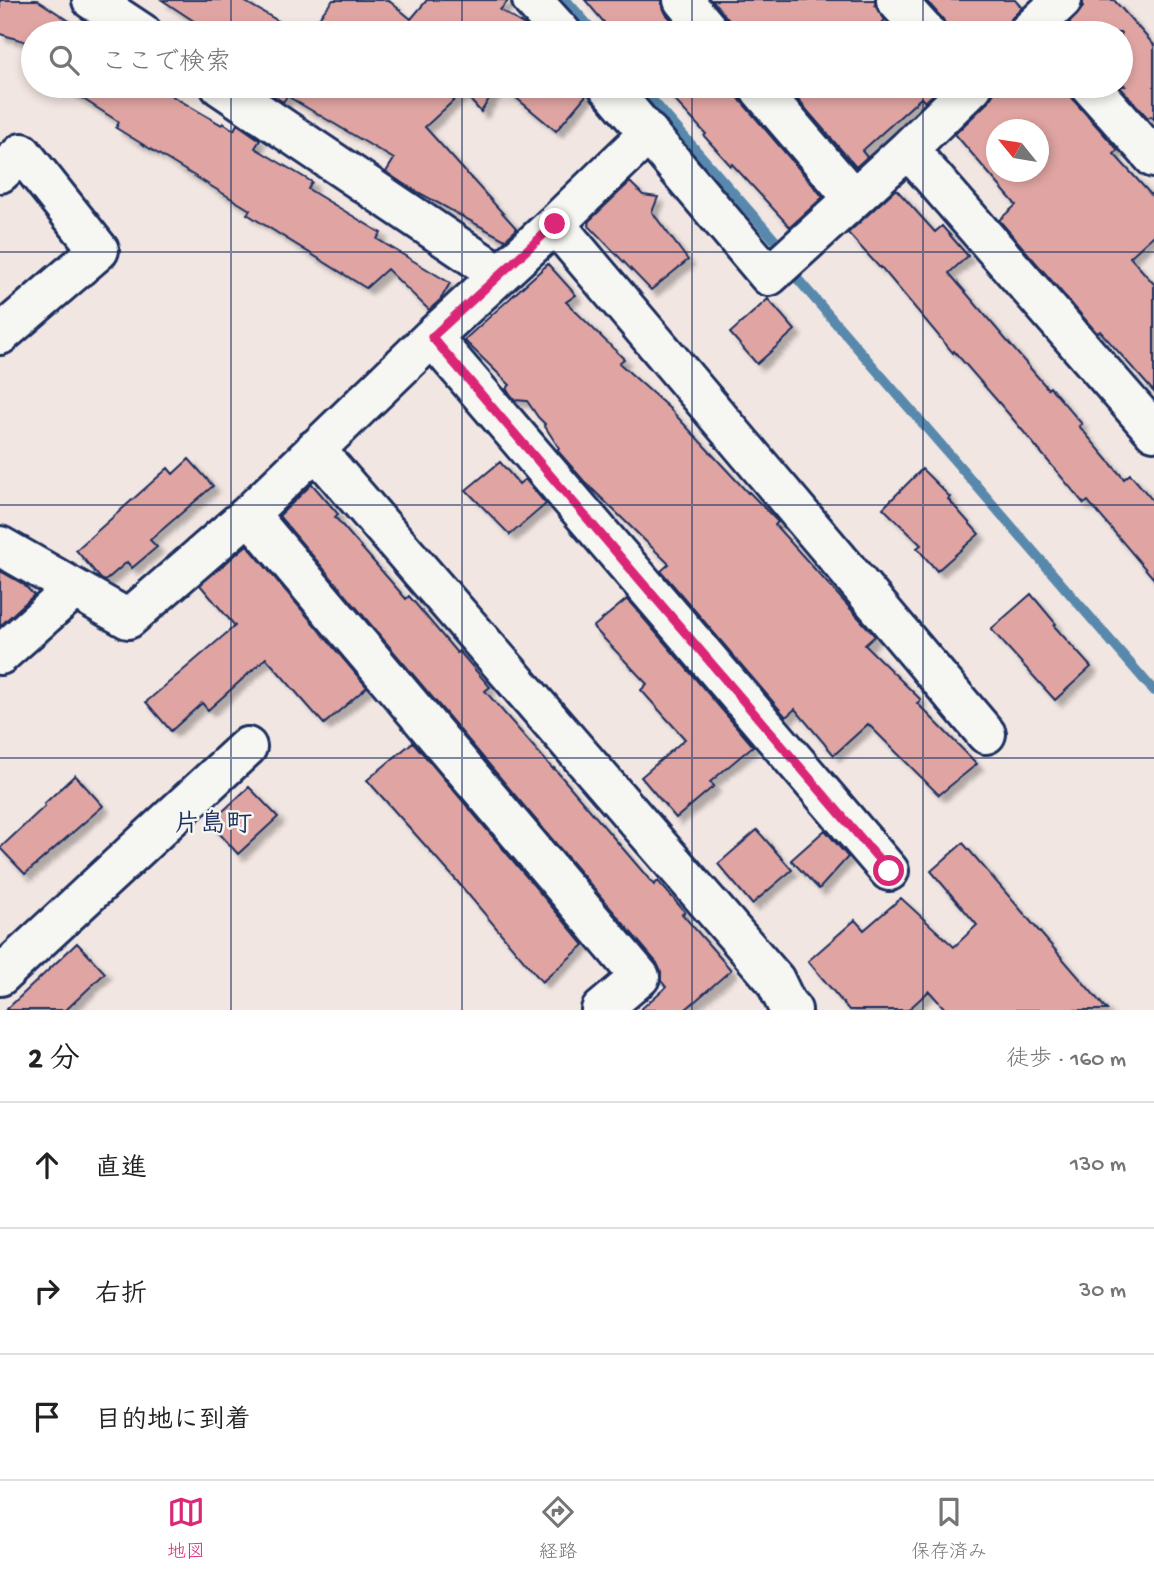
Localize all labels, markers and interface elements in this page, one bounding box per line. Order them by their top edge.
search box [21,21,1133,98]
icon: search [45,41,83,79]
text: ここで検索 [101,49,231,80]
north arrow [986,119,1049,182]
route end [539,208,570,239]
district label: 片島町 [174,809,252,842]
route start [873,855,904,886]
text: 2 分 [28,1044,80,1079]
text: 徒歩 · 160 m [1006,1047,1126,1074]
icon: ahead [28,1146,66,1184]
text: 130 m [1070,1152,1126,1179]
text: 直進 [95,1155,147,1186]
icon: right [28,1272,66,1310]
text: 30 m [1079,1278,1126,1305]
text: 右折 [95,1281,147,1312]
icon: arrive [28,1398,66,1436]
text: 目的地に到着 [95,1407,251,1438]
tab: 地図 [167,1493,205,1565]
tab: 経路 [539,1493,577,1565]
tab: 保存済み [911,1493,987,1565]

